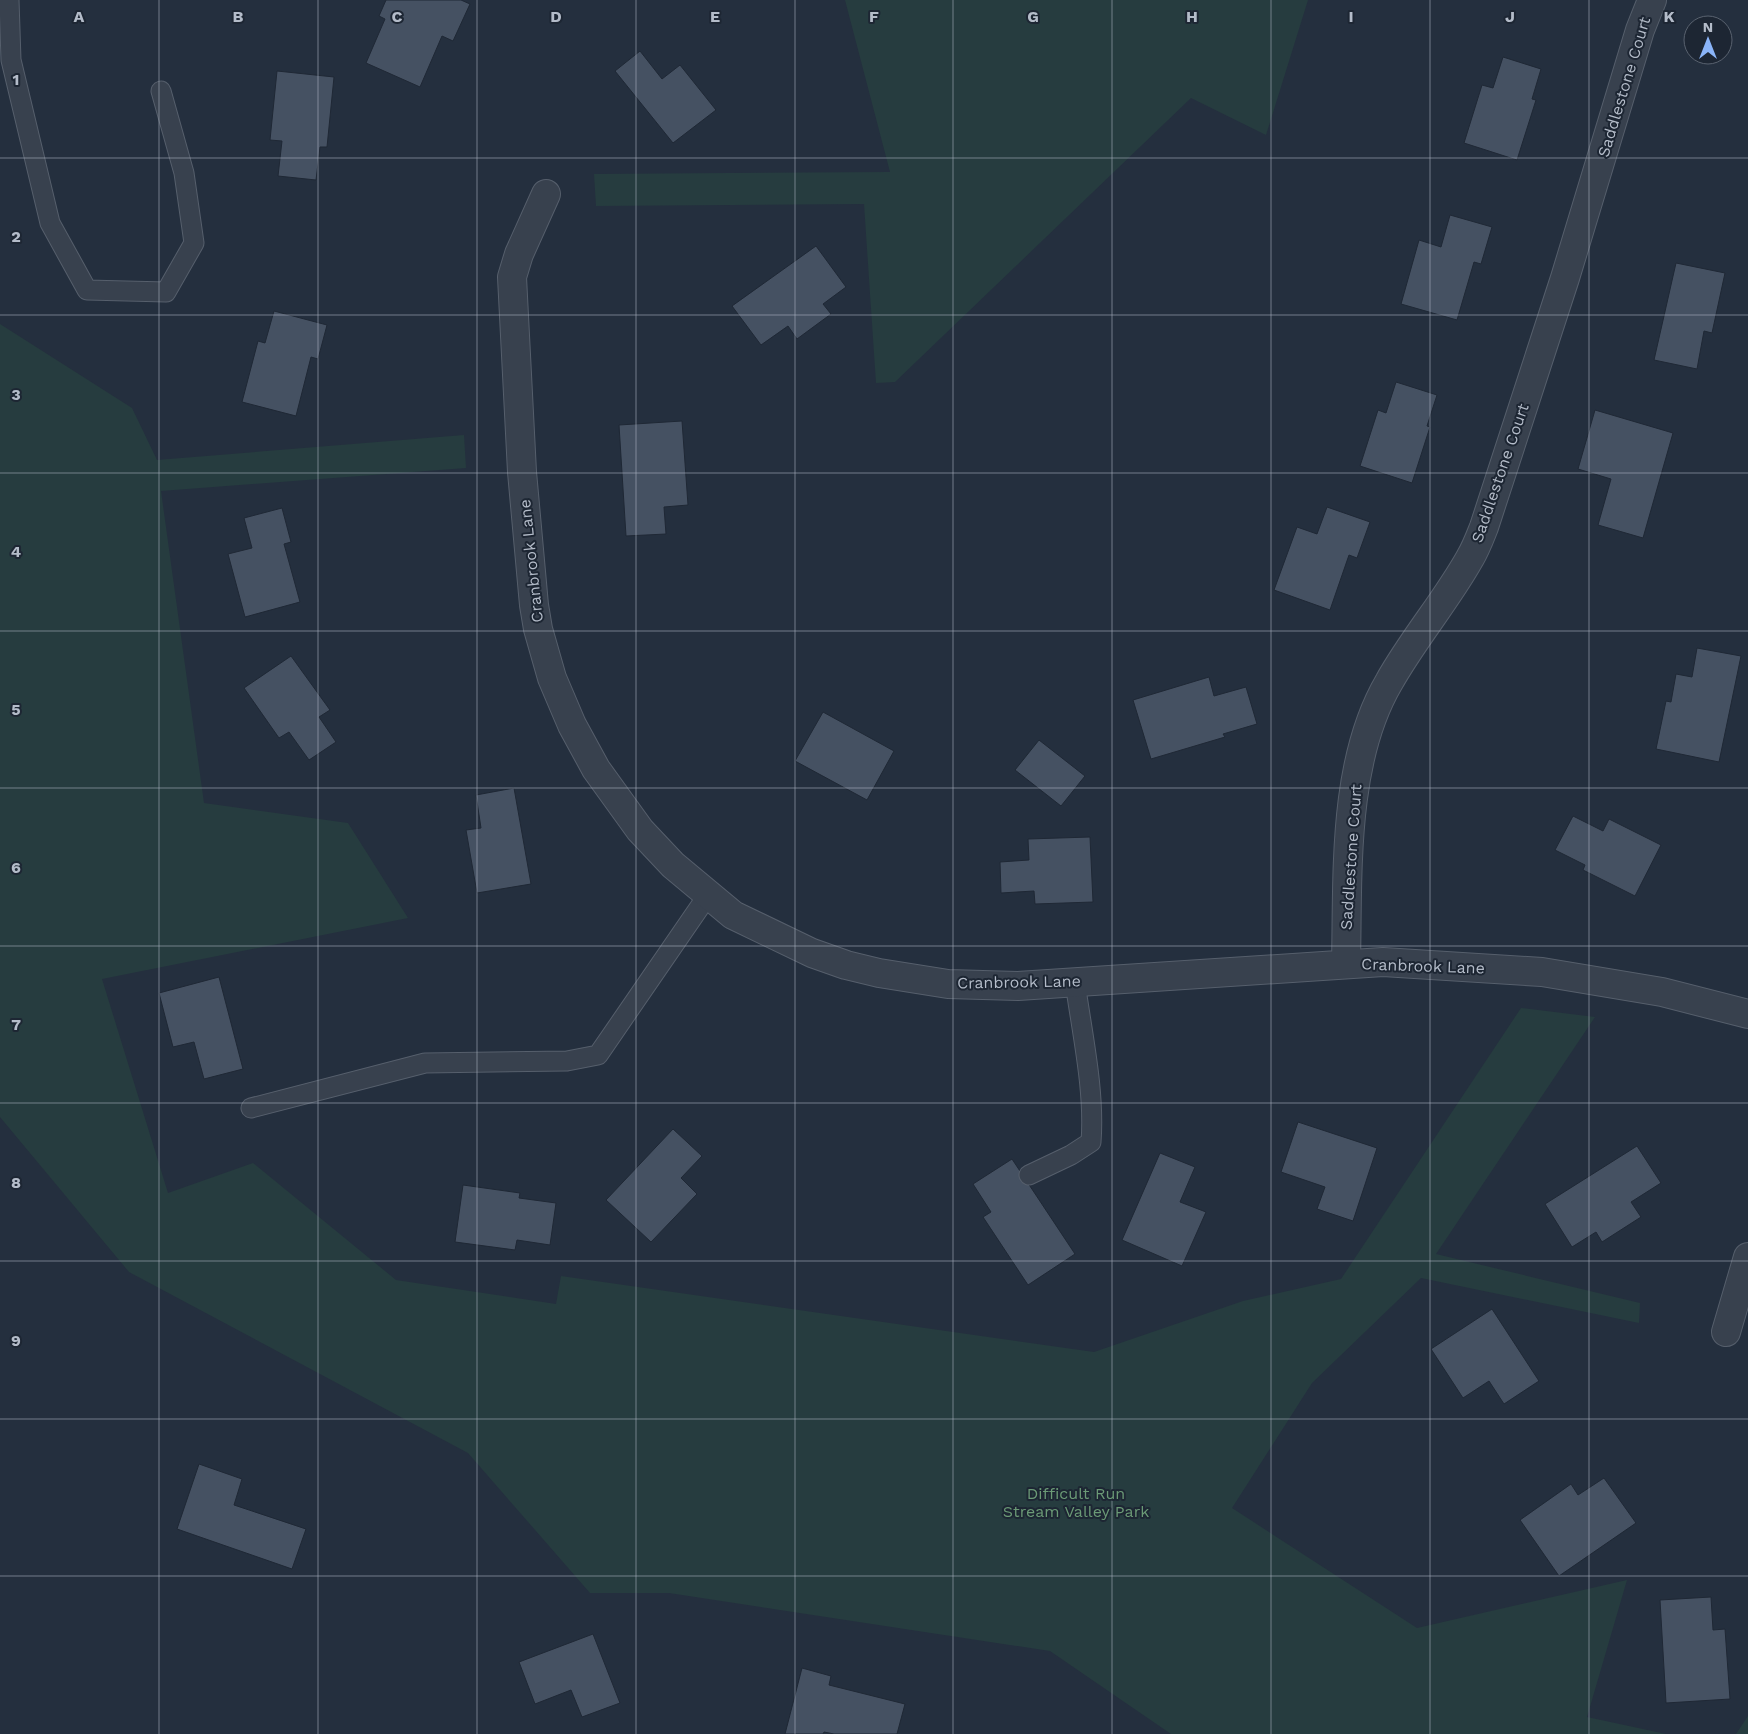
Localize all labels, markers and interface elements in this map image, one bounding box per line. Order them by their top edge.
text: A [74,7,85,26]
text: B [233,7,244,26]
text: C [392,7,403,26]
text: D [550,7,562,26]
text: E [710,7,720,26]
text: F [869,7,879,26]
text: G [1027,7,1039,26]
text: H [1186,7,1198,26]
text: I [1348,7,1354,26]
text: J [1505,7,1515,26]
text: K [1663,7,1675,26]
street label: Saddlestone Court [1594,14,1654,160]
north arrow [1683,15,1733,65]
text: N [1703,19,1713,35]
text: 1 [13,70,19,89]
text: 2 [11,227,21,246]
text: 3 [11,385,21,404]
street label: Saddlestone Court [1467,401,1533,545]
street label: Cranbrook Lane [515,499,547,623]
text: 4 [11,542,21,561]
text: 5 [11,700,21,719]
street label: Saddlestone Court [1336,783,1366,930]
text: 6 [11,858,21,877]
street label: Cranbrook Lane [1361,954,1485,978]
street label: Cranbrook Lane [957,971,1081,993]
text: 7 [11,1015,21,1034]
text: 8 [11,1173,21,1192]
text: 9 [11,1331,21,1350]
park label: Difficult Run Stream Valley Park [1003,1484,1149,1521]

